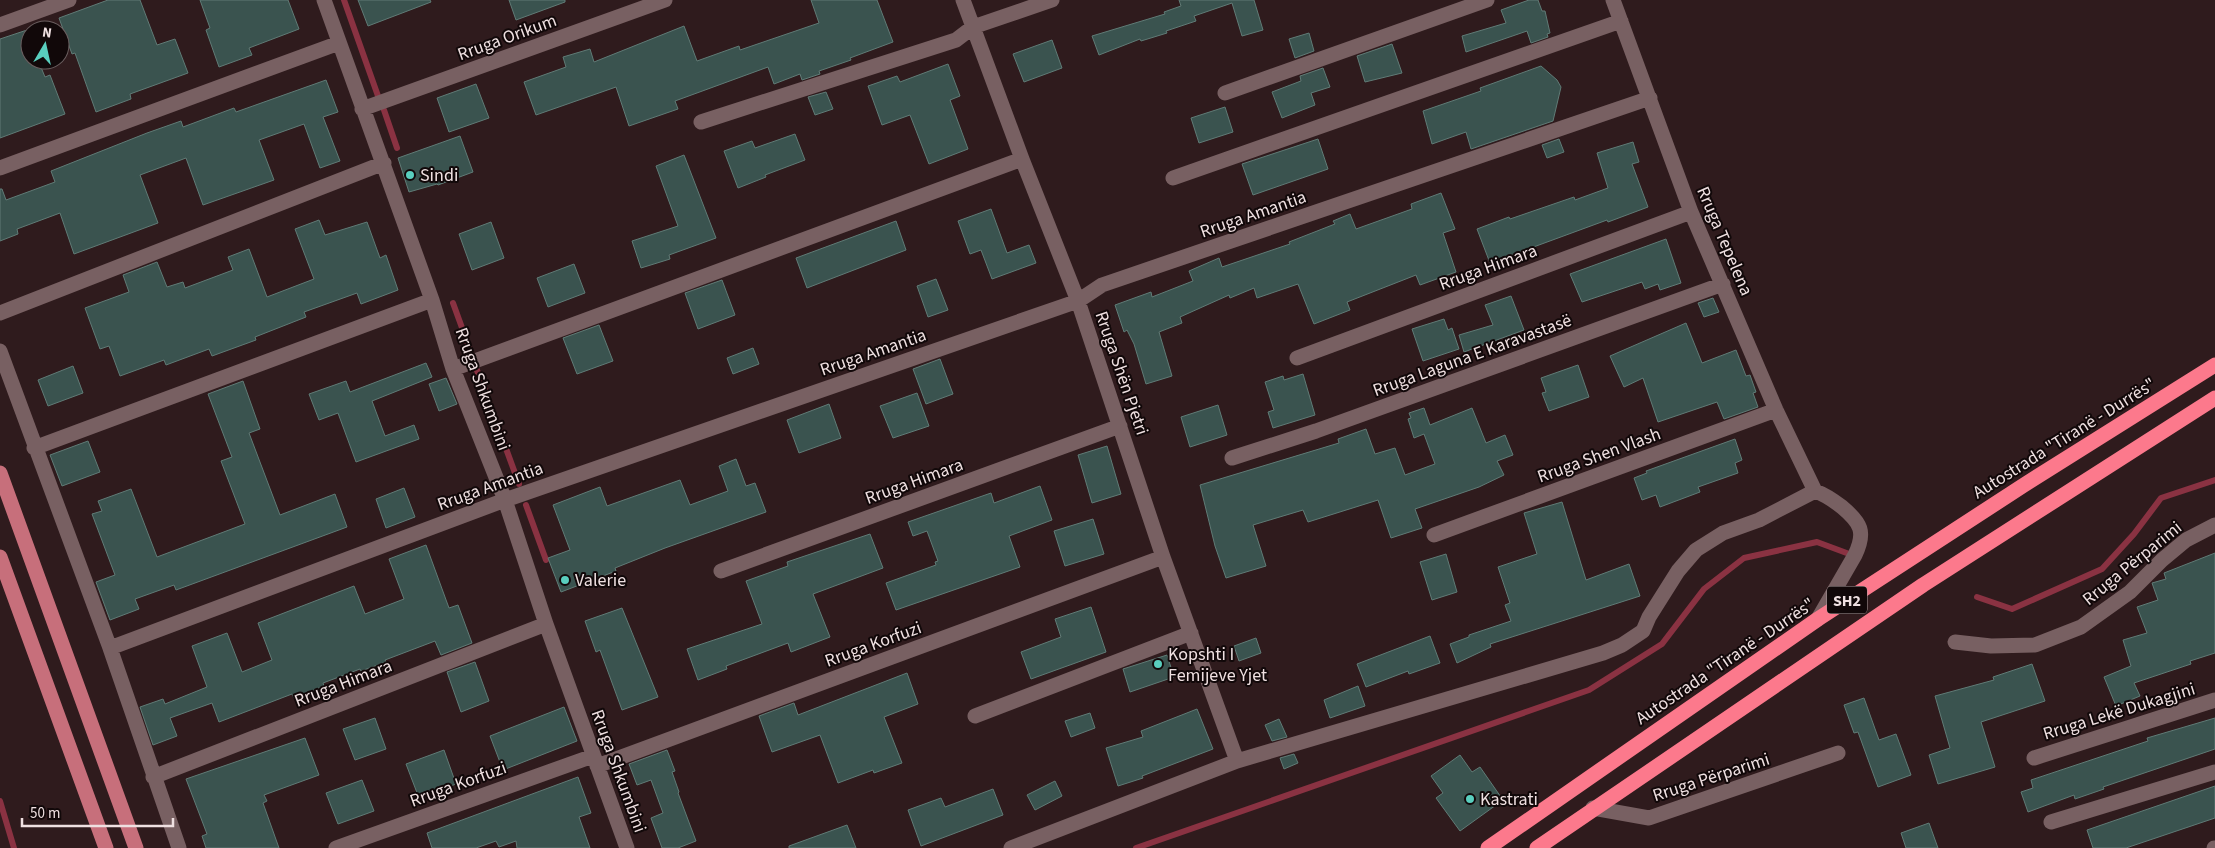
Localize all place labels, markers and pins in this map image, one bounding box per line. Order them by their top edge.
place label: Sindi [420,163,458,188]
marker: Sindi [404,169,416,181]
place label: Valerie [575,568,626,593]
marker: Valerie [559,574,571,586]
place label: Kopshti I Femijeve Yjet [1168,642,1267,688]
marker: Kopshti I Femijeve Yjet [1152,658,1164,670]
place label: Kastrati [1480,787,1538,812]
marker: Kastrati [1464,793,1476,805]

